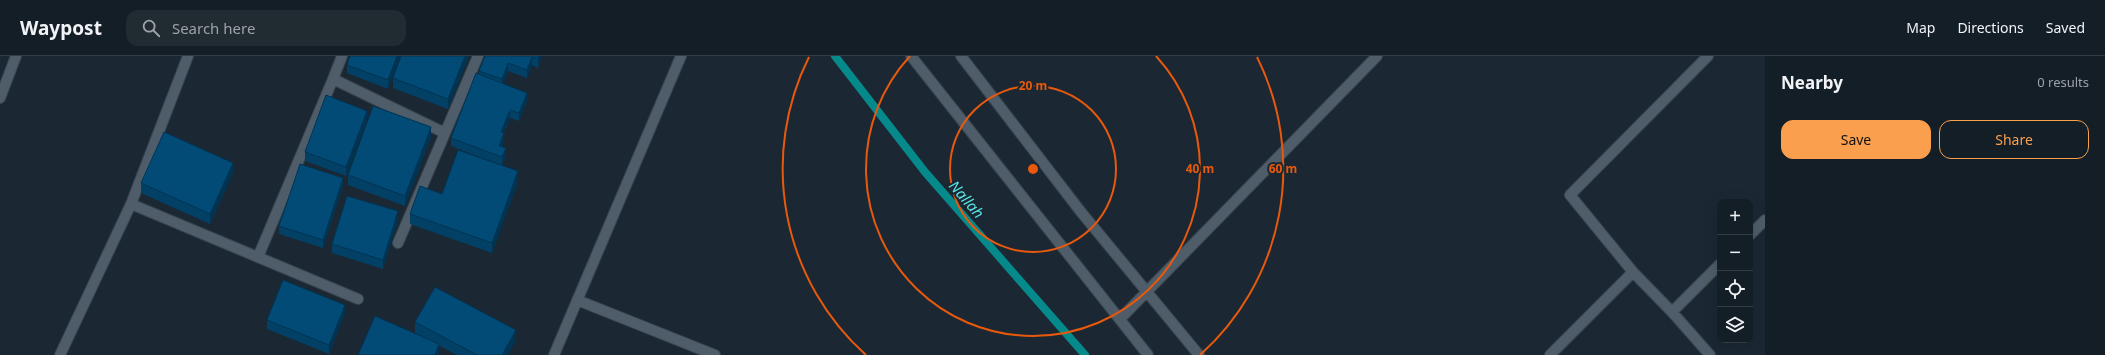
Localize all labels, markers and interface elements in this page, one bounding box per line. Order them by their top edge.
search box [126,10,406,46]
text: Waypost [20,15,102,41]
icon: search [140,17,162,39]
text: Search here [172,18,255,38]
text: Map [1906,18,1935,37]
text: Directions [1957,18,2024,37]
text: Saved [2046,18,2085,37]
text: Nearby [1781,71,1843,94]
text: 0 results [2037,73,2089,91]
text: 20 m [1019,77,1047,94]
button: Save [1781,120,1931,159]
button: Share [1939,120,2089,159]
text: 40 m [1186,160,1214,177]
text: 60 m [1269,160,1297,177]
centre of rings [1026,162,1040,176]
water label: Nallah [945,176,989,222]
map controls [1717,199,1753,343]
button: + [1717,199,1753,235]
button: − [1717,235,1753,271]
button: locate [1717,271,1753,307]
button: layers [1717,307,1753,343]

